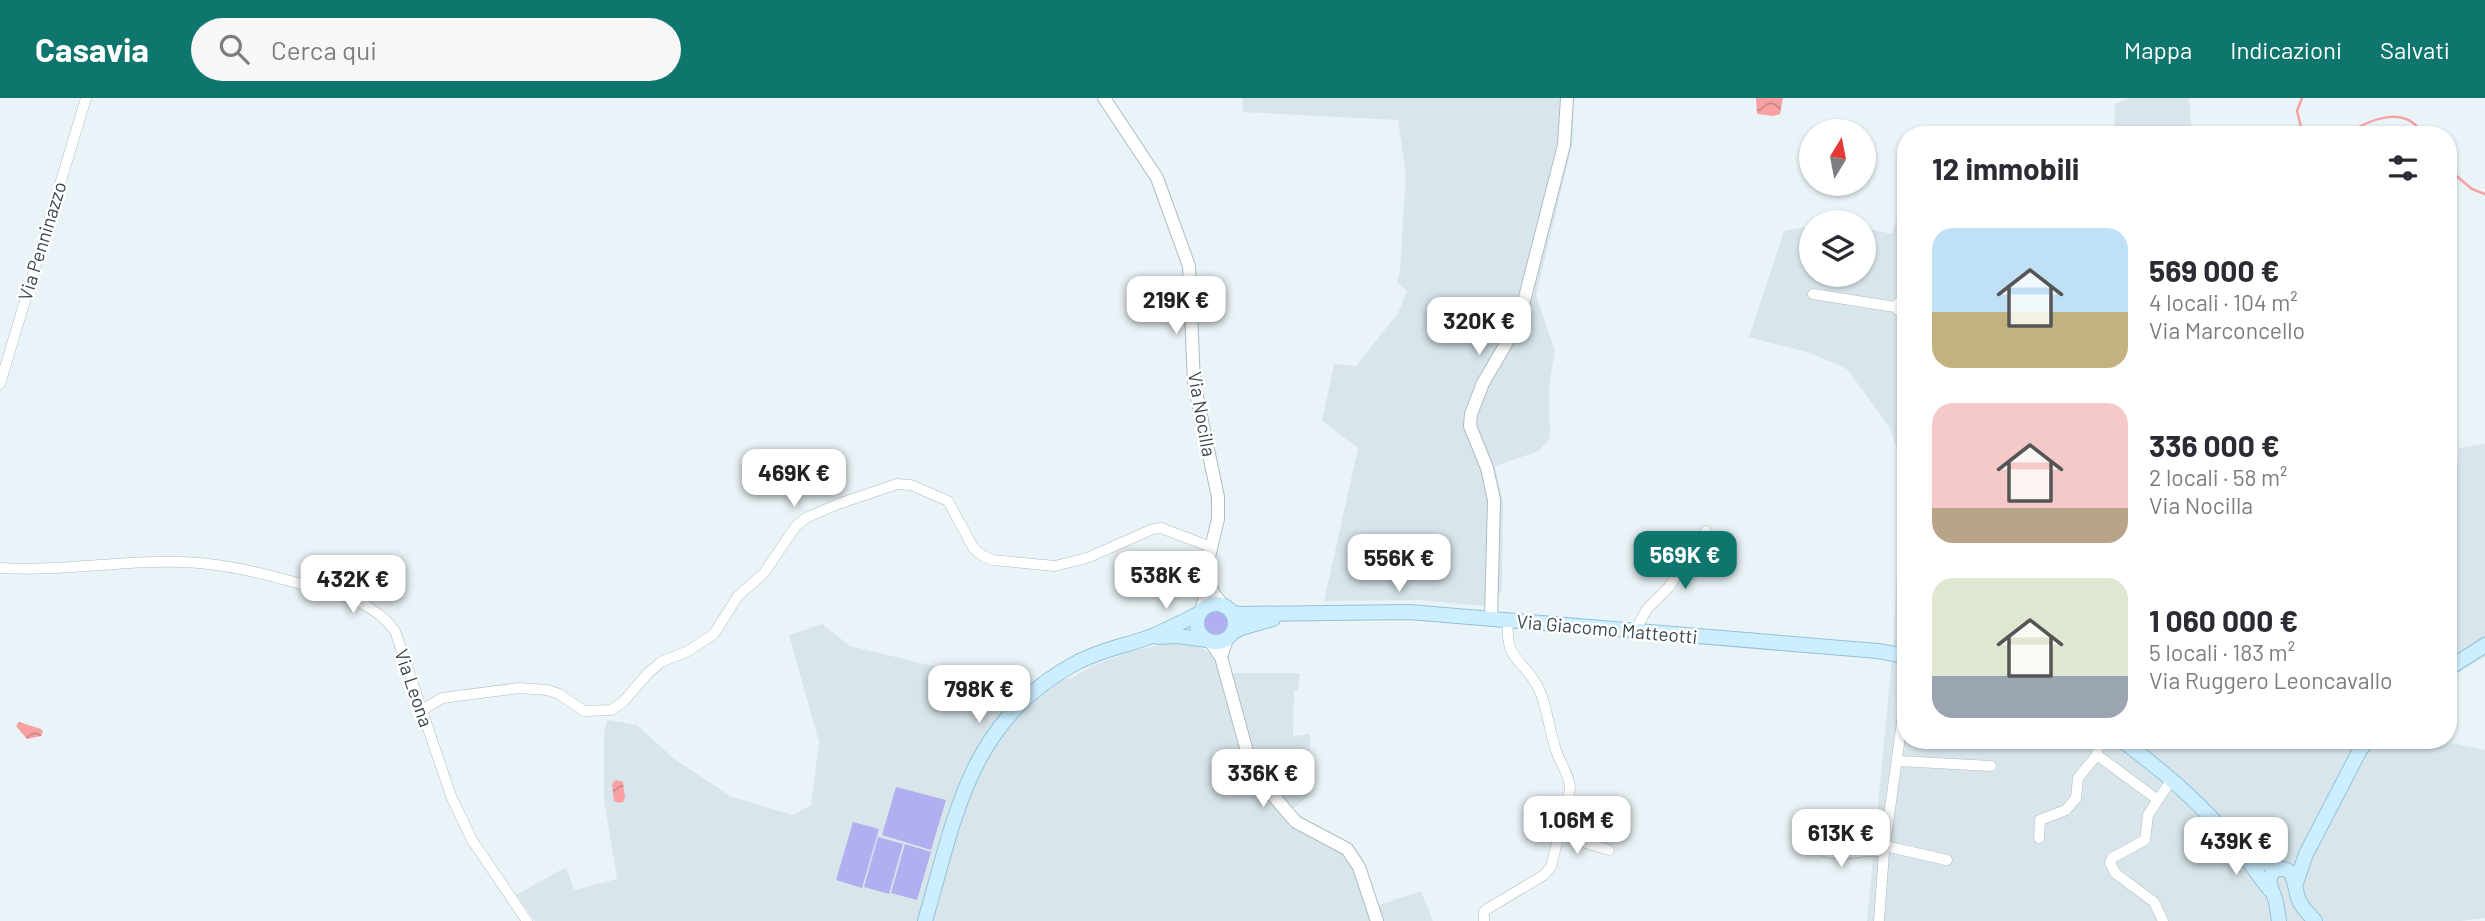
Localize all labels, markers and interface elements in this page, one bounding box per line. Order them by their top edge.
search box [191,18,681,81]
text: Casavia [35,29,149,69]
icon: search [215,30,253,68]
text: Cerca qui [271,34,377,65]
text: Mappa [2124,35,2192,64]
text: Indicazioni [2230,35,2342,64]
text: Salvati [2380,35,2450,64]
north arrow [1799,119,1876,196]
map controls [1799,119,1876,287]
icon: filters [2384,149,2422,187]
text: 12 immobili [1932,150,2079,186]
street label: Via Penninazzo [13,179,71,303]
button: layers [1799,210,1876,287]
text: 569 000 € [2149,252,2280,288]
icon: home [1988,256,2072,340]
pin: 219K € [1119,276,1233,336]
text: 219K € [1143,285,1209,313]
text: 4 locali · 104 m² [2149,288,2298,316]
pin: 320K € [1422,298,1536,357]
text: 320K € [1443,306,1515,334]
text: Via Marconcello [2149,316,2305,344]
street label: Via Nocilla [1184,370,1221,458]
text: 336 000 € [2149,427,2280,463]
icon: home [1988,431,2072,515]
pin: 469K € [737,450,851,509]
text: 469K € [758,458,830,486]
text: 2 locali · 58 m² [2149,463,2288,491]
text: Via Nocilla [2149,491,2253,519]
pin: 569K € [1628,532,1742,591]
pin: 556K € [1342,534,1456,594]
text: 569K € [1650,540,1720,568]
text: 556K € [1364,543,1434,571]
pin: 538K € [1109,552,1223,611]
pin: 432K € [296,556,410,615]
text: 538K € [1131,560,1201,588]
text: 432K € [317,564,389,592]
text: 1 060 000 € [2149,602,2298,638]
icon: home [1988,606,2072,690]
street label: Via Giacomo Matteotti [1516,609,1698,648]
text: 5 locali · 183 m² [2149,638,2295,666]
street label: Via Leona [390,646,438,730]
pin: 798K € [922,666,1036,725]
text: Via Ruggero Leoncavallo [2149,666,2393,694]
text: 798K € [944,674,1014,702]
pin: 336K € [1206,750,1320,809]
text: 336K € [1228,758,1298,786]
pin: 1.06M € [1512,796,1642,856]
text: 1.06M € [1540,805,1614,833]
pin: 613K € [1784,810,1898,869]
text: 613K € [1808,818,1874,846]
pin: 439K € [2179,818,2293,877]
text: 439K € [2200,826,2272,854]

